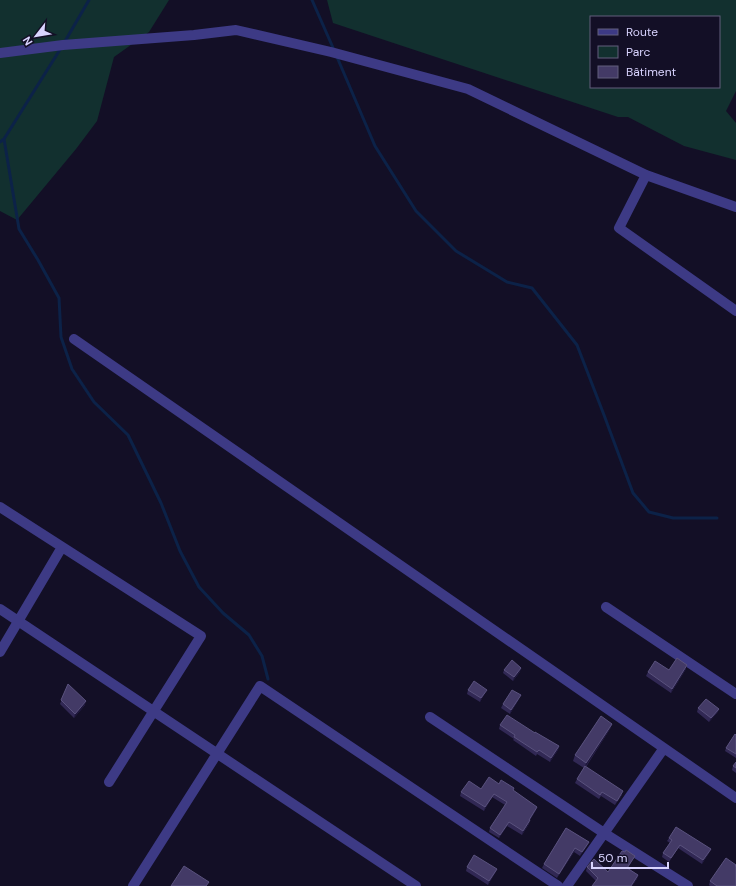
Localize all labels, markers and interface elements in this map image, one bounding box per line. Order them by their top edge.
north arrow [16,16,56,56]
legend [590,16,720,88]
text: Route [626,24,658,40]
text: N [19,34,35,48]
text: Parc [626,44,650,60]
text: Bâtiment [626,64,677,80]
scale bar [592,844,668,870]
text: 50 m [598,850,627,866]

